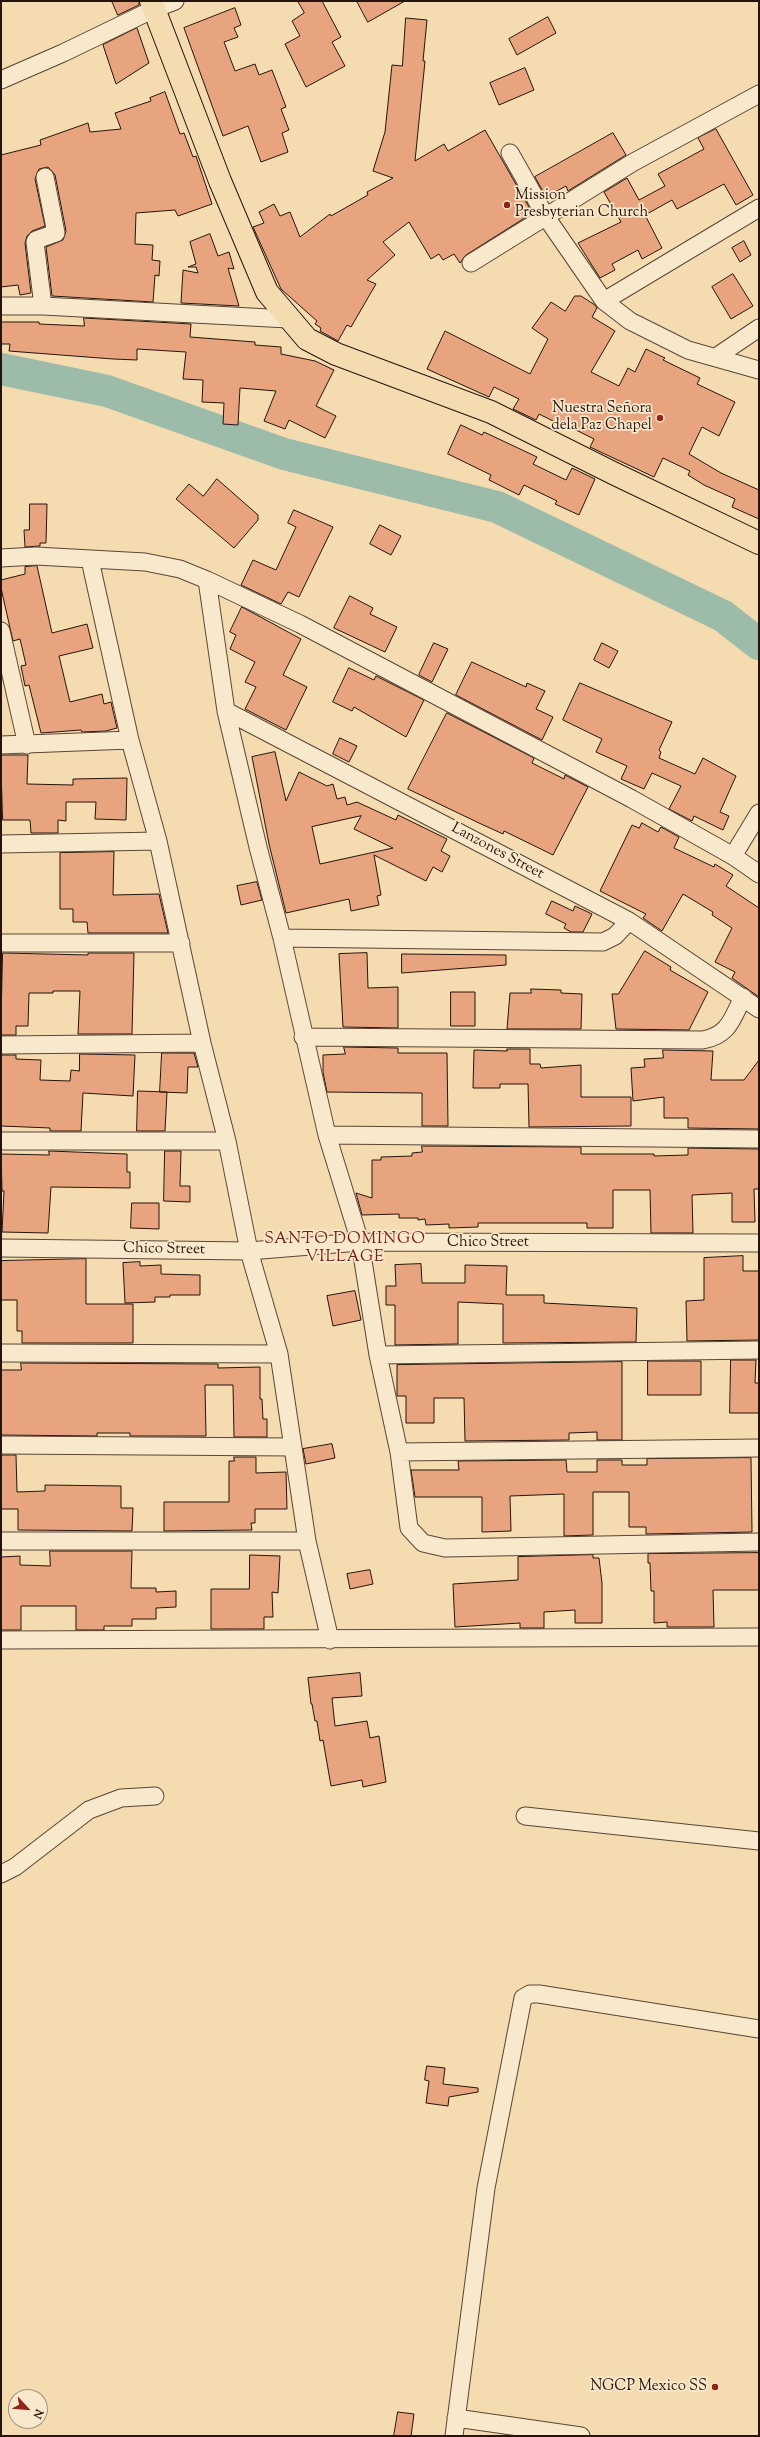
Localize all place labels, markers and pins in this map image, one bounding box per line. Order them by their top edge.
place label: Mission Presbyterian Church [515,187,648,222]
marker: Mission Presbyterian Church [502,200,512,210]
place label: Nuestra Señora dela Paz Chapel [551,400,652,435]
marker: Nuestra Señora dela Paz Chapel [655,413,665,423]
place label: NGCP Mexico SS [590,2378,707,2396]
marker: NGCP Mexico SS [710,2382,720,2392]

